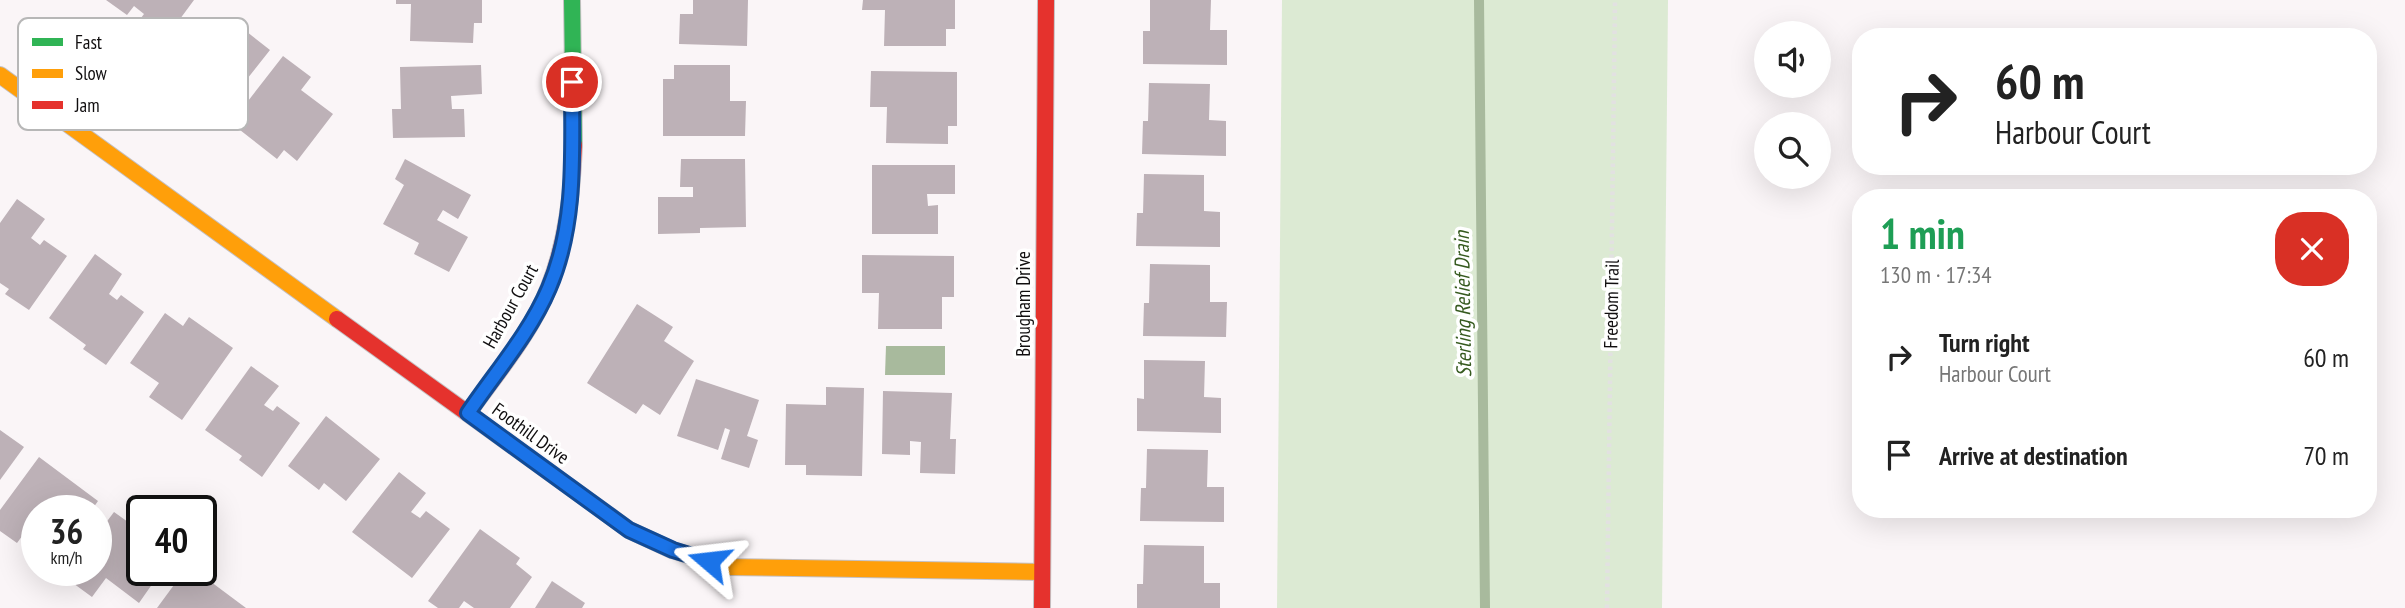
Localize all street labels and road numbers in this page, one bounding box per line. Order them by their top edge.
street label: Brougham Drive [1011,251,1035,357]
street label: Harbour Court [477,259,543,352]
street label: Freedom Trail [1598,259,1624,349]
street label: Foothill Drive [488,397,574,469]

